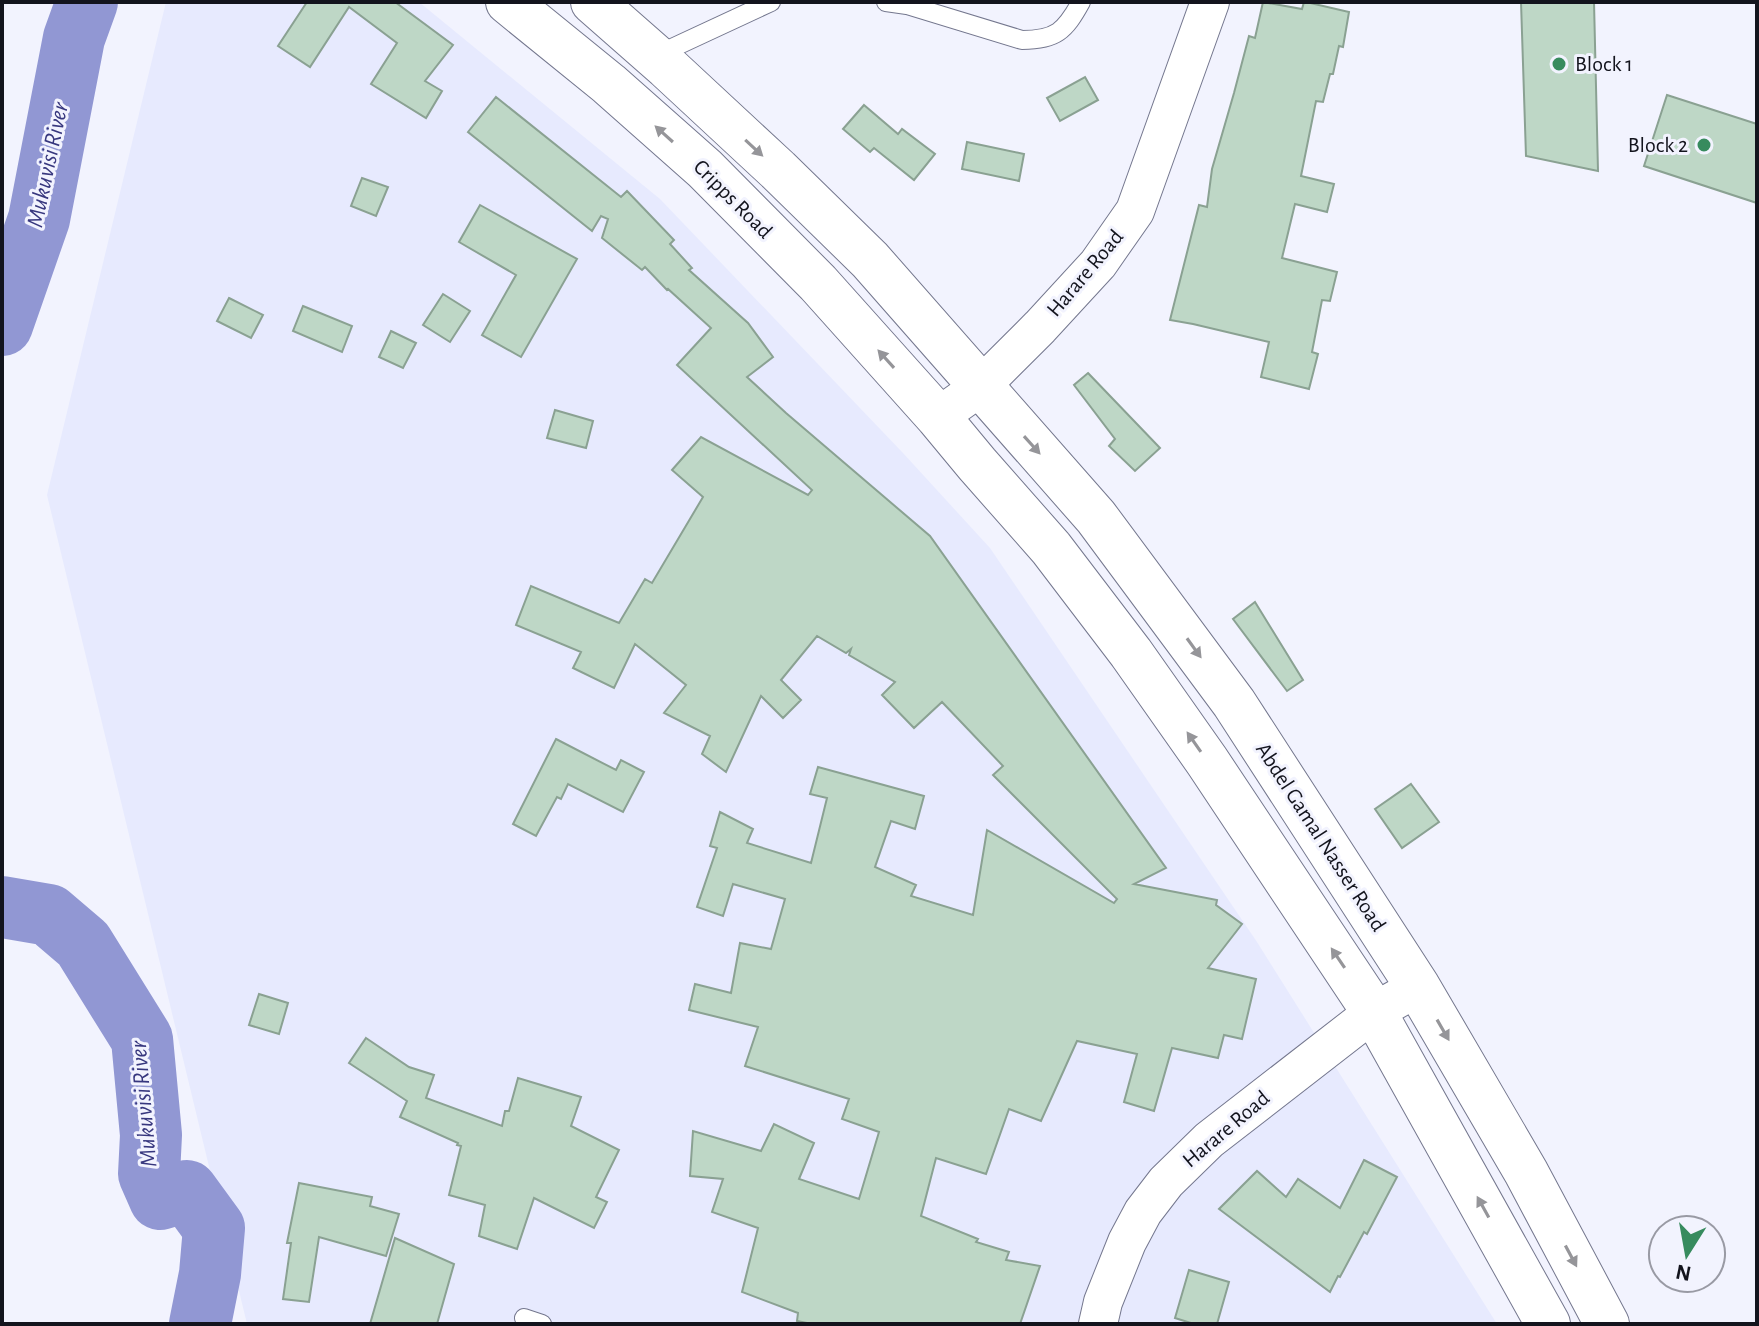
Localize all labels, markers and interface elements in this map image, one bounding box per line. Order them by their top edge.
place label: Block 1 [1575,53,1633,75]
marker: Block 1 [1550,55,1568,73]
water label: Mukuvisi River [23,99,73,230]
one-way arrow [655,125,674,143]
place label: Block 2 [1628,134,1688,156]
marker: Block 2 [1695,136,1713,154]
one-way arrow [745,139,764,157]
street label: Cripps Road [689,155,777,243]
street label: Harare Road [1043,225,1127,321]
one-way arrow [878,349,895,369]
one-way arrow [1023,435,1041,454]
one-way arrow [1186,637,1202,659]
one-way arrow [1186,731,1202,753]
street label: Abdel Gamal Nasser Road [1252,739,1390,935]
one-way arrow [1331,948,1346,969]
one-way arrow [1436,1019,1450,1041]
water label: Mukuvisi River [126,1039,161,1168]
street label: Harare Road [1178,1087,1274,1171]
one-way arrow [1476,1196,1490,1218]
north arrow [1647,1214,1727,1294]
one-way arrow [1565,1245,1578,1268]
text: N [1674,1260,1693,1285]

